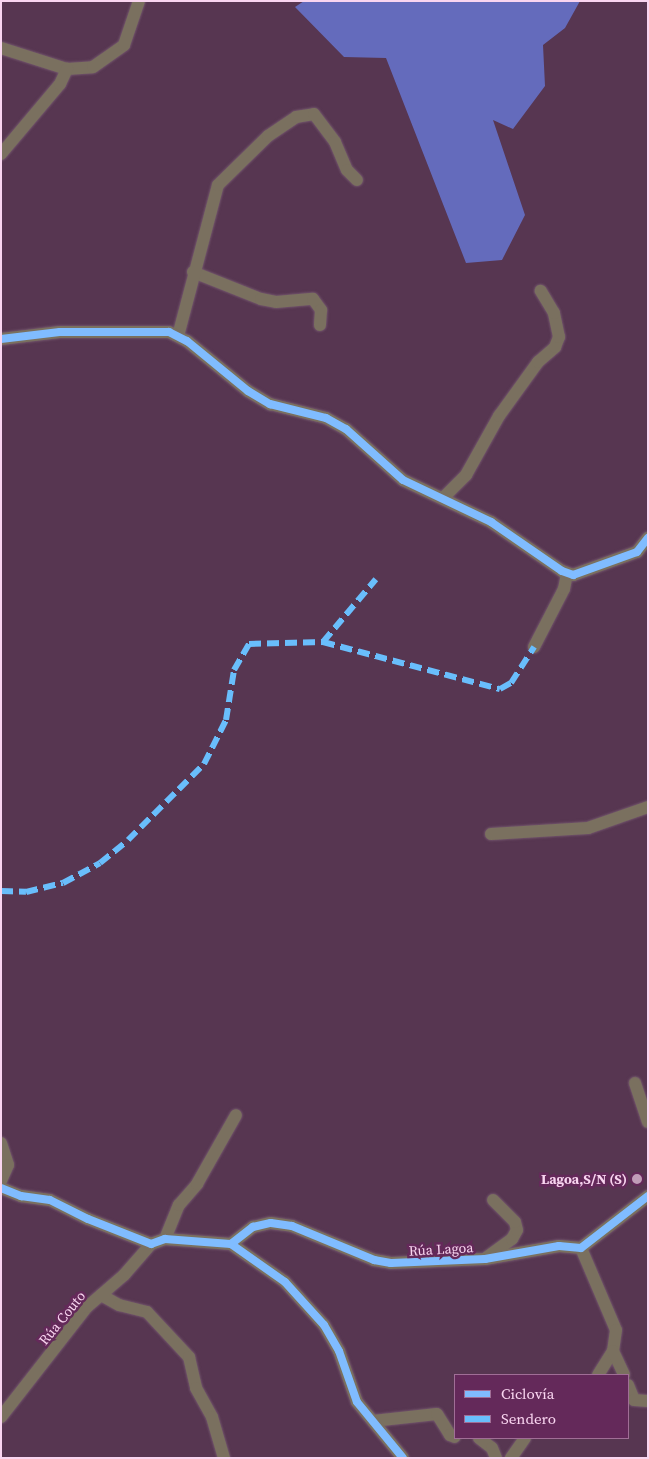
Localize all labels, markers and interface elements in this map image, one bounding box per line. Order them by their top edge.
place label: Lagoa,S/N (S) [541,1171,627,1187]
marker: Lagoa,S/N (S) [631,1173,643,1185]
street label: Rúa Lagoa [408,1239,474,1259]
street label: Rúa Couto [35,1288,89,1348]
legend [454,1374,629,1439]
text: Ciclovía [501,1383,554,1404]
text: Sendero [501,1408,556,1429]

